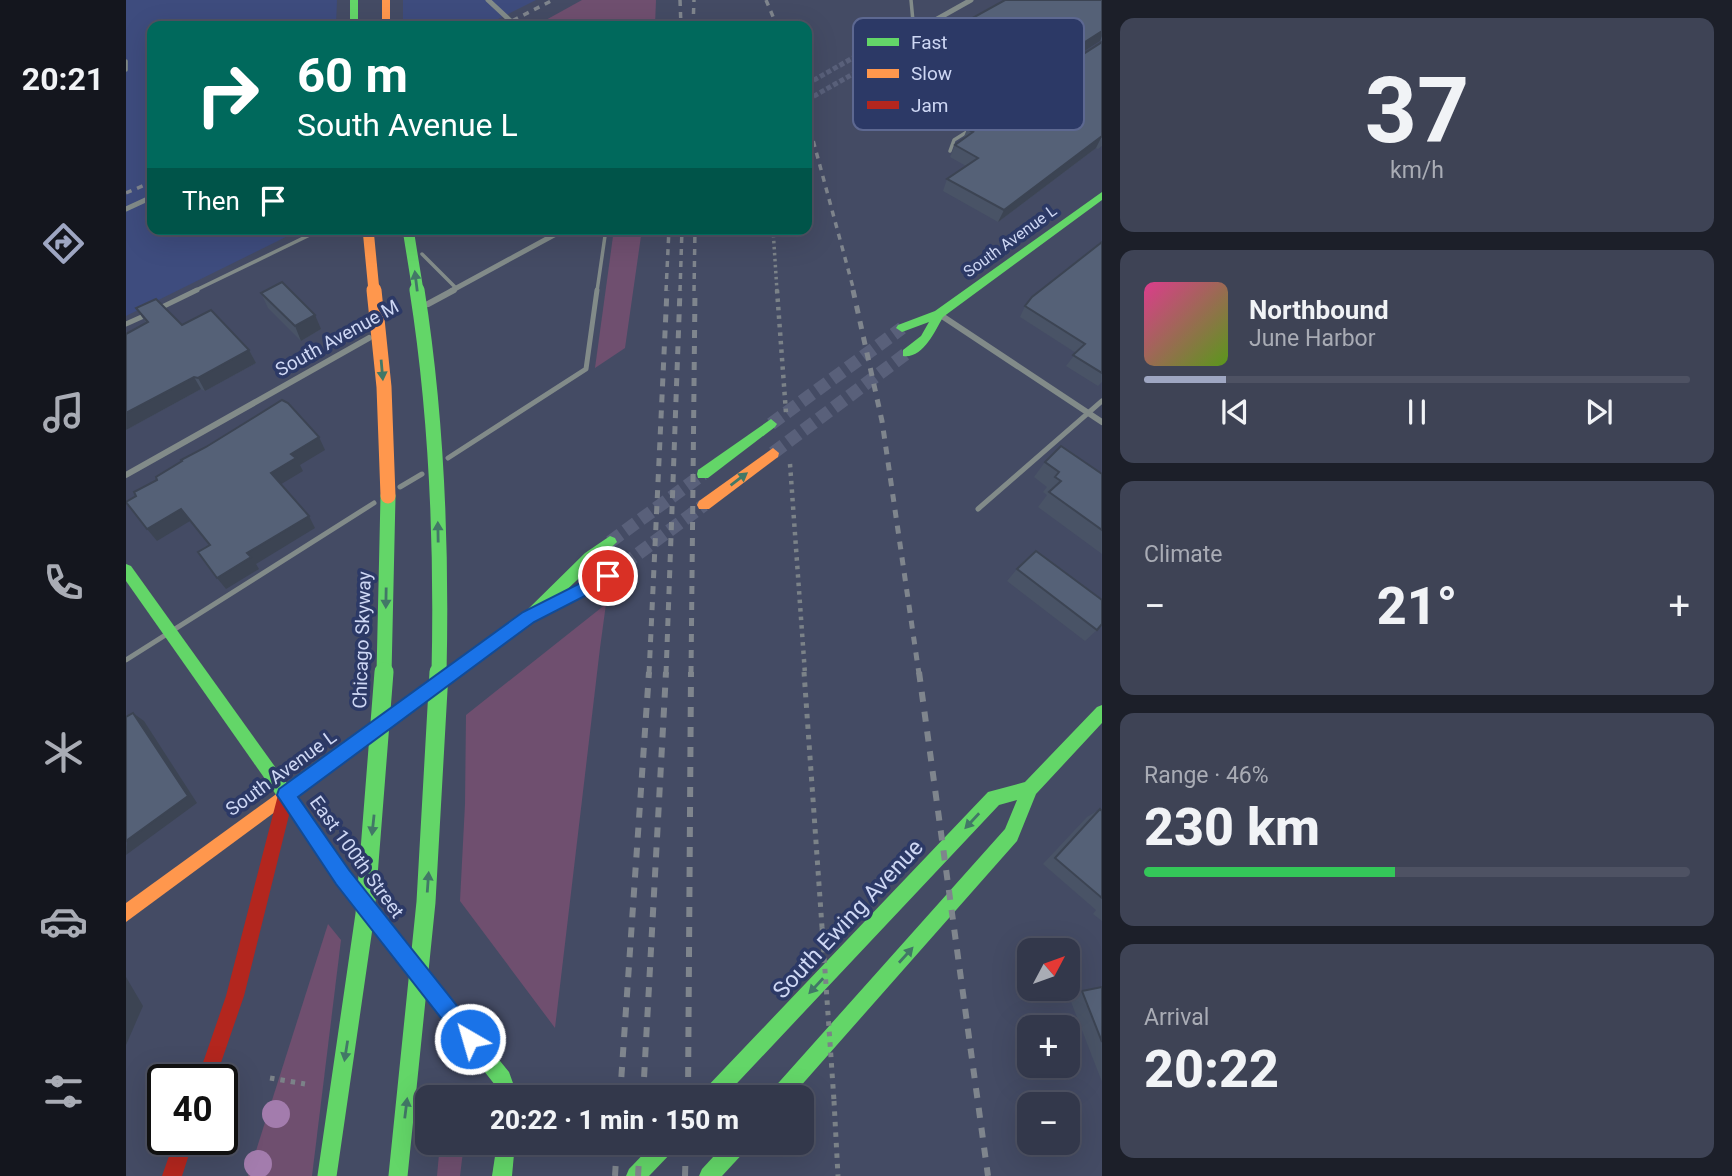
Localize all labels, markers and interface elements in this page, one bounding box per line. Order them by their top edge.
legend [853,18,1084,130]
text: Fast [911,31,948,54]
text: 60 m [297,47,408,104]
icon: right [182,49,273,140]
text: 37 [1365,58,1469,164]
text: 20:21 [22,60,104,98]
text: Slow [911,62,952,85]
text: Jam [911,94,948,117]
text: South Avenue L [297,106,518,144]
text: km/h [1390,157,1444,184]
icon: arrive [254,182,292,220]
text: Then [182,186,240,216]
street label: South Avenue L [960,201,1061,281]
icon: directions [39,219,88,268]
one-way arrow [410,270,421,292]
street label: South Avenue M [271,295,403,381]
text: Northbound [1249,295,1389,325]
text: June Harbor [1249,325,1376,352]
one-way arrow [377,359,388,381]
icon: music [39,388,88,437]
icon: previous [1216,393,1254,431]
icon: pause [1398,393,1436,431]
icon: next [1580,393,1618,431]
one-way arrow [729,471,747,486]
one-way arrow [432,521,444,543]
text: Climate [1144,541,1223,568]
pin [578,546,638,606]
icon: arrive [589,557,627,595]
icon: phone [39,558,88,607]
street label: Chicago Skyway [348,571,376,709]
text: 21° [1377,576,1457,637]
text: − [1144,584,1166,628]
text: + [1668,584,1690,628]
one-way arrow [380,587,392,609]
street label: South Avenue L [221,725,341,821]
icon: climate [39,728,88,777]
text: Range · 46% [1144,762,1269,789]
street label: East 100th Street [305,791,409,923]
text: 230 km [1144,797,1320,858]
one-way arrow [965,812,981,829]
one-way arrow [367,814,378,836]
street label: South Ewing Avenue [767,834,929,1004]
one-way arrow [423,871,434,893]
icon: car [39,897,88,946]
north arrow [1017,938,1080,1001]
map controls [1017,938,1080,1155]
one-way arrow [897,946,913,963]
one-way arrow [808,977,824,994]
position arrow [433,1002,507,1076]
text: Arrival [1144,1004,1209,1031]
button: + [1017,1015,1080,1078]
text: 20:22 [1144,1039,1279,1100]
one-way arrow [340,1040,351,1062]
speed limit sign: 40 [147,1064,238,1155]
icon: filters [39,1067,88,1116]
button: − [1017,1092,1080,1155]
one-way arrow [401,1097,412,1119]
text: 20:22 · 1 min · 150 m [490,1105,739,1135]

